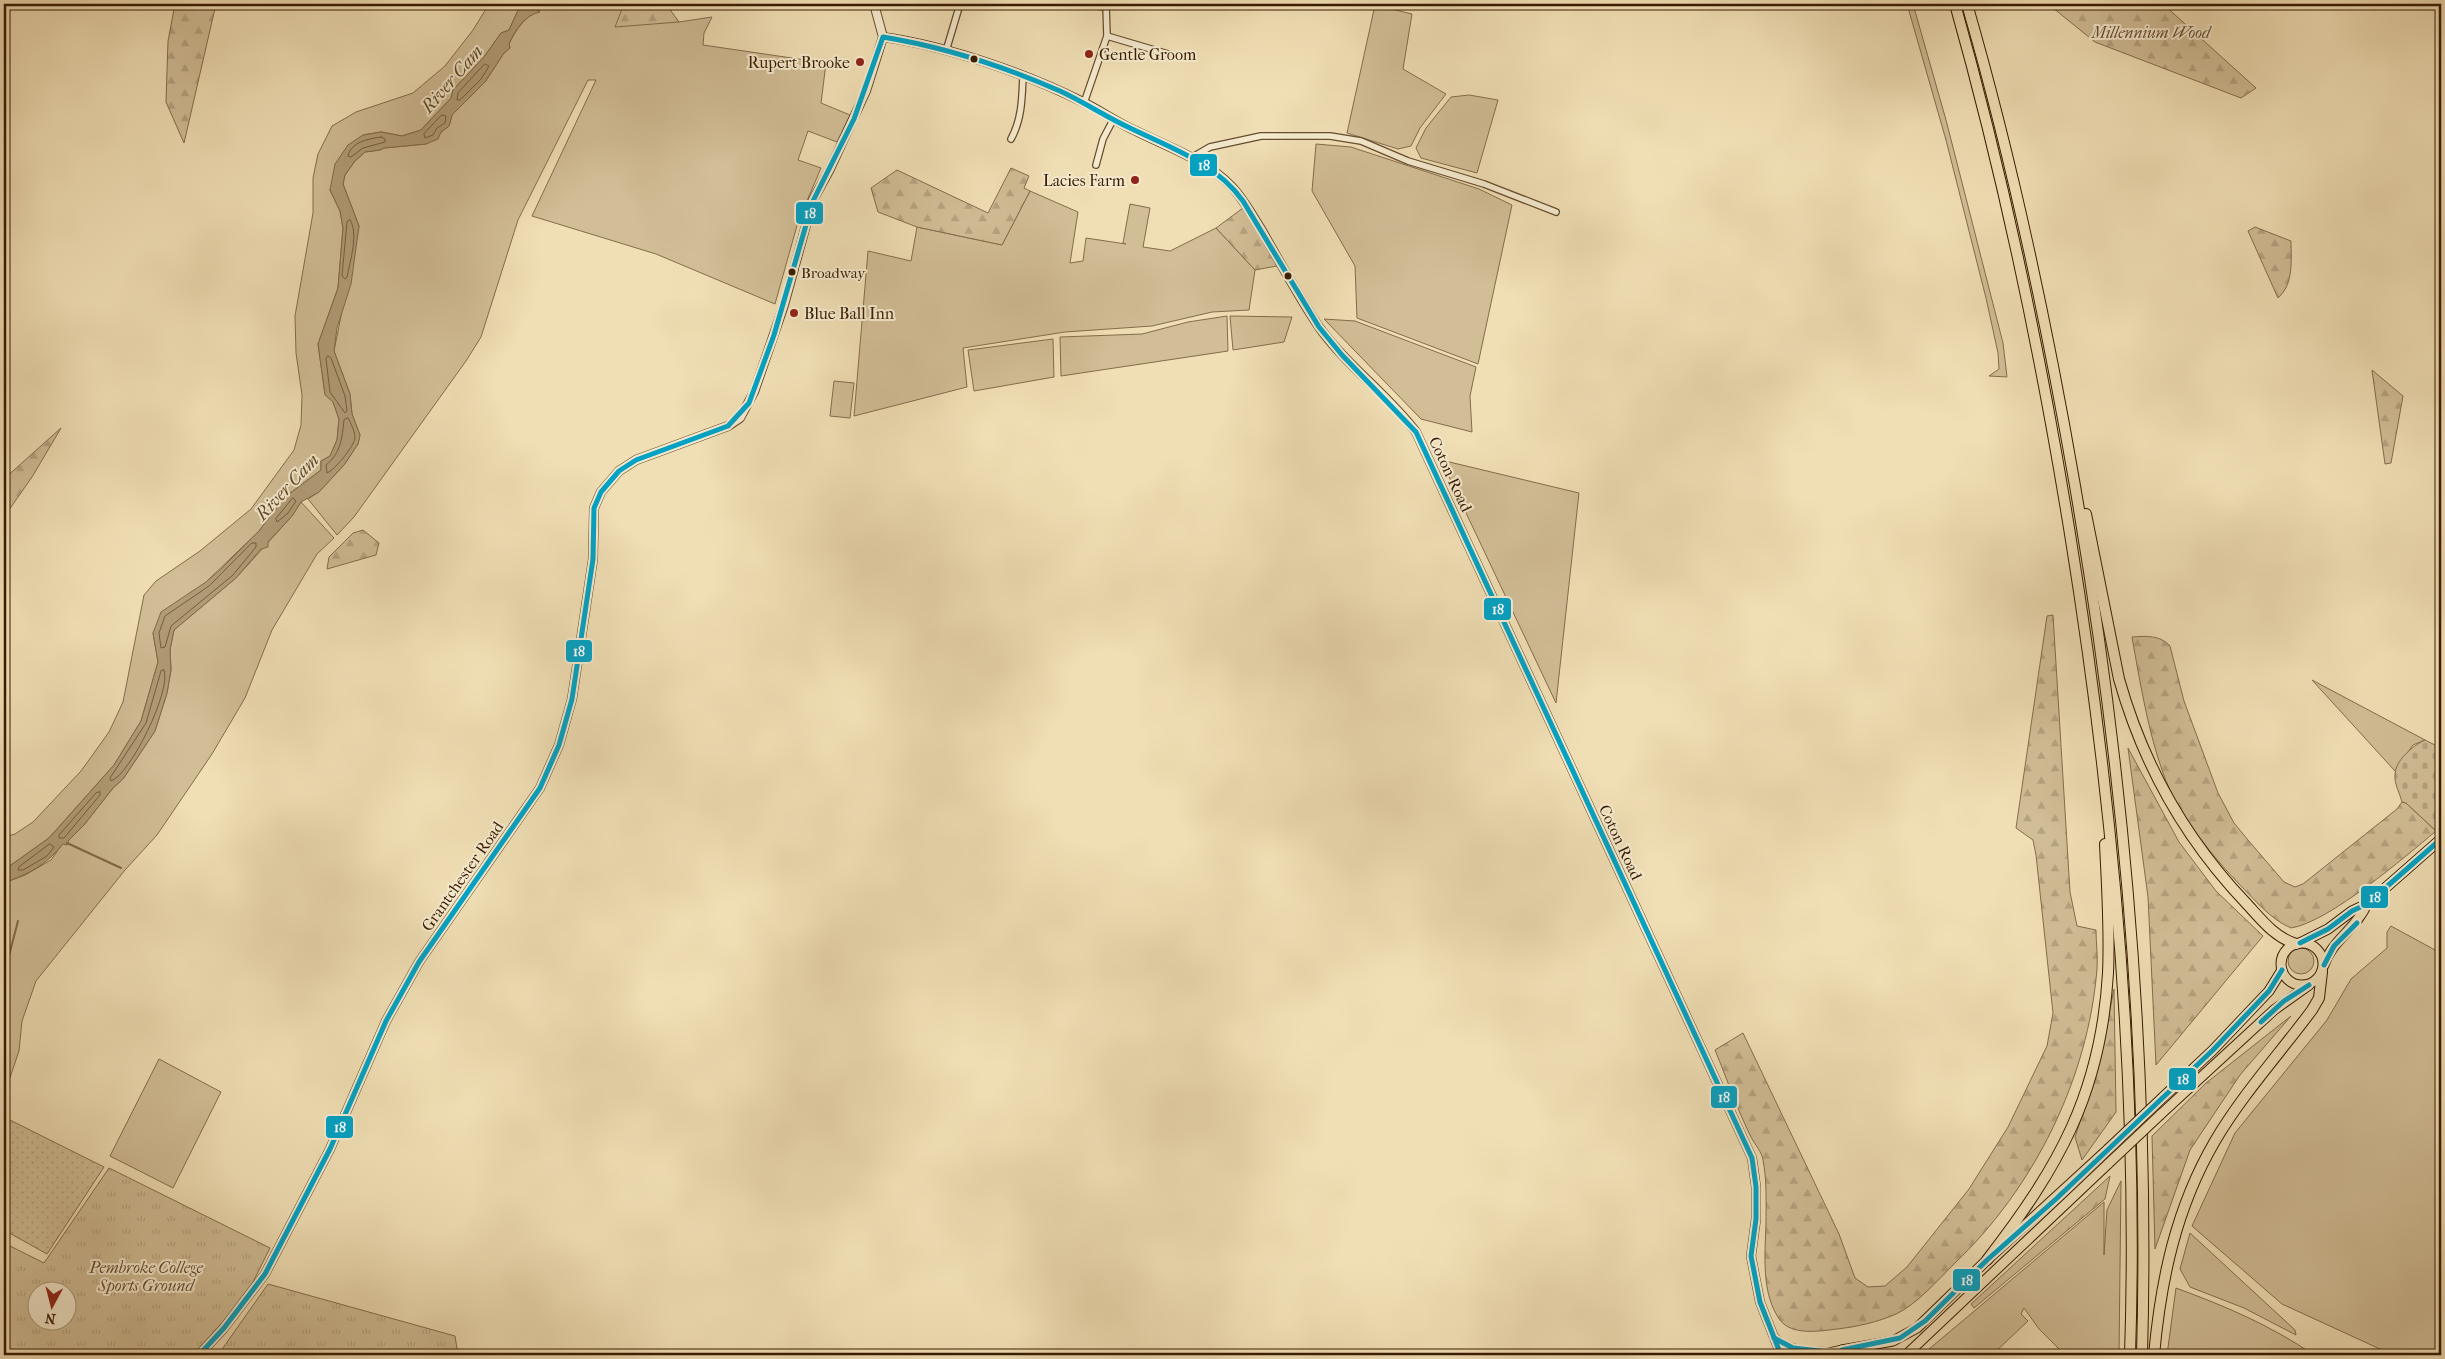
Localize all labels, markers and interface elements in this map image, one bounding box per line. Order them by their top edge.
park label: Millennium Wood [2091,23,2212,42]
water label: River Cam [417,41,488,118]
place label: Gentle Groom [1099,45,1197,64]
marker: Gentle Groom [1083,48,1095,60]
place label: Rupert Brooke [748,53,850,72]
unlabelled marker [969,54,979,64]
marker: Rupert Brooke [854,56,866,68]
line badge: 18 [1189,153,1218,177]
text: 18 [1198,157,1210,174]
place label: Lacies Farm [1043,171,1126,190]
marker: Lacies Farm [1129,174,1141,186]
line badge: 18 [795,201,824,225]
text: 18 [804,205,816,222]
place label: Broadway [801,264,866,282]
marker: Broadway [787,267,797,277]
unlabelled marker [1283,271,1293,281]
place label: Blue Ball Inn [804,304,895,323]
marker: Blue Ball Inn [788,307,800,319]
street label: Coton Road [1425,434,1476,515]
water label: River Cam [251,450,323,526]
line badge: 18 [1483,597,1512,621]
text: 18 [1492,601,1504,618]
line badge: 18 [565,639,593,663]
text: 18 [573,643,585,660]
street label: Coton Road [1595,802,1646,883]
street label: Grantchester Road [417,818,508,935]
line badge: 18 [2360,885,2389,909]
text: 18 [2369,889,2381,906]
line badge: 18 [2168,1067,2197,1091]
text: 18 [2177,1071,2189,1088]
line badge: 18 [1710,1085,1738,1109]
text: 18 [1718,1089,1730,1106]
line badge: 18 [325,1115,354,1139]
text: 18 [334,1119,346,1136]
park label: Pembroke College Sports Ground [88,1258,203,1295]
line badge: 18 [1952,1268,1981,1292]
text: 18 [1961,1272,1973,1289]
north arrow [28,1282,78,1332]
text: N [44,1309,57,1327]

